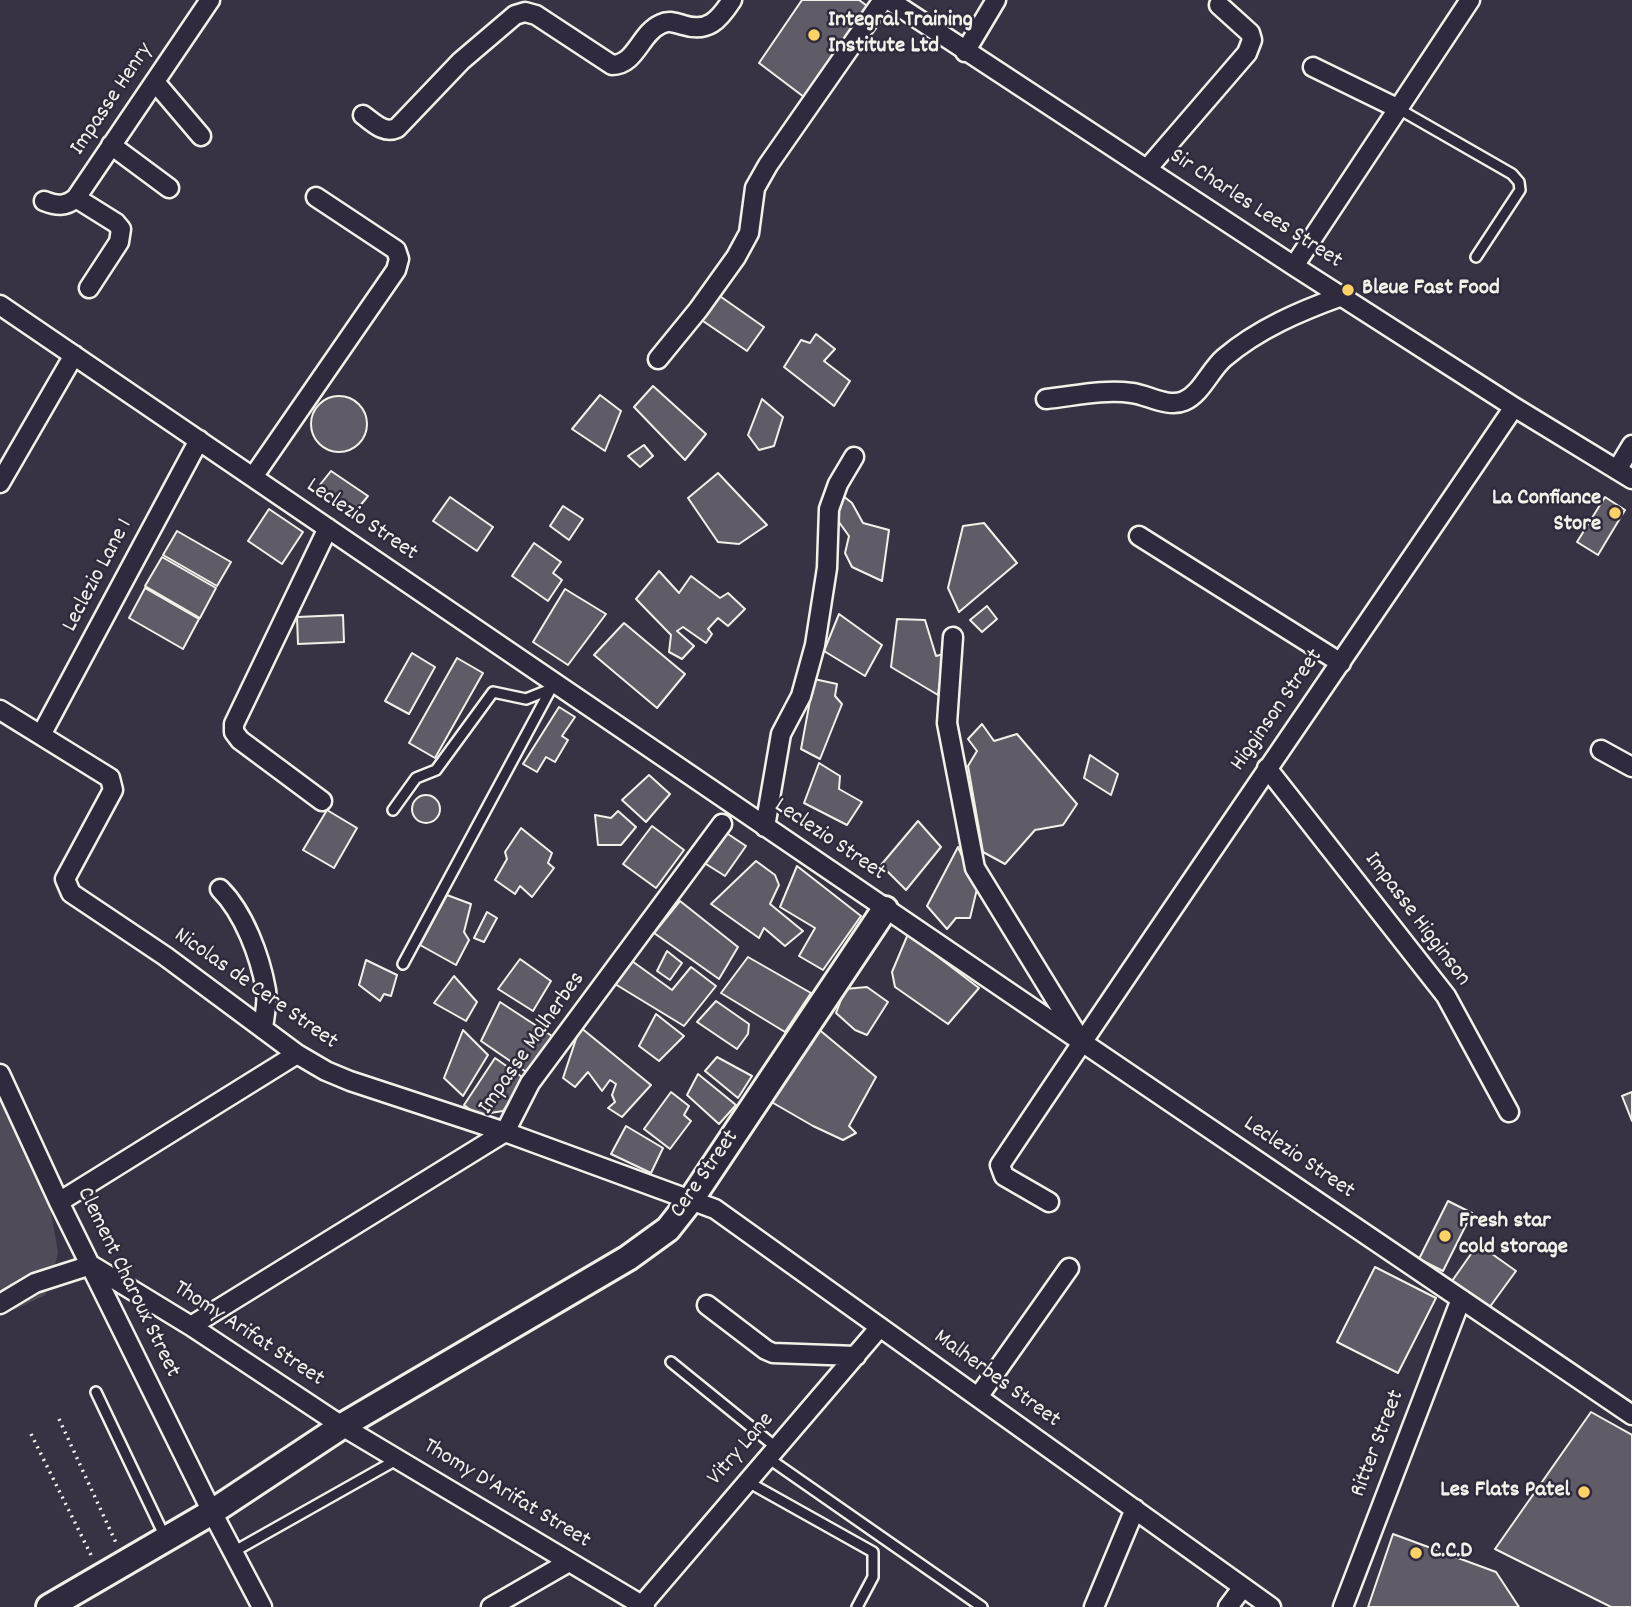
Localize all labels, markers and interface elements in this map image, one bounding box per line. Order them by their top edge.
place label: Integral Training Institute Ltd [828,8,973,62]
marker: Integral Training Institute Ltd [806,27,822,43]
street label: Impasse Henry [65,39,161,161]
street label: Sir Charles Lees Street [1163,144,1347,276]
place label: Bleue Fast Food [1362,276,1500,304]
marker: Bleue Fast Food [1340,282,1356,298]
street label: Leclezio Street [300,474,422,568]
place label: La Confiance Store [1492,486,1601,540]
marker: La Confiance Store [1607,505,1623,521]
street label: Leclezio Lane 1 [58,515,140,637]
street label: Higginson Street [1226,645,1330,777]
street label: Leclezio Street [768,794,890,888]
street label: Impasse Higginson [1357,848,1475,992]
street label: Nicolas de Cere Street [168,923,342,1057]
street label: Impasse Malherbes [474,967,592,1121]
street label: Leclezio Street [1237,1112,1359,1206]
street label: Cere Street [666,1126,746,1224]
street label: Clement Charoux Street [69,1183,185,1383]
place label: Fresh star cold storage [1459,1209,1568,1263]
marker: Fresh star cold storage [1437,1228,1453,1244]
street label: Thomy Arifat Street [167,1276,329,1394]
street label: Malherbes Street [927,1325,1065,1435]
street label: Ritter Street [1346,1387,1412,1501]
street label: Vitry Lane [703,1408,781,1492]
street label: Thomy D'Arifat Street [417,1434,595,1556]
place label: Les Flats Patel [1440,1478,1570,1506]
marker: Les Flats Patel [1576,1484,1592,1500]
place label: C.C.D [1430,1539,1472,1567]
marker: C.C.D [1408,1545,1424,1561]

